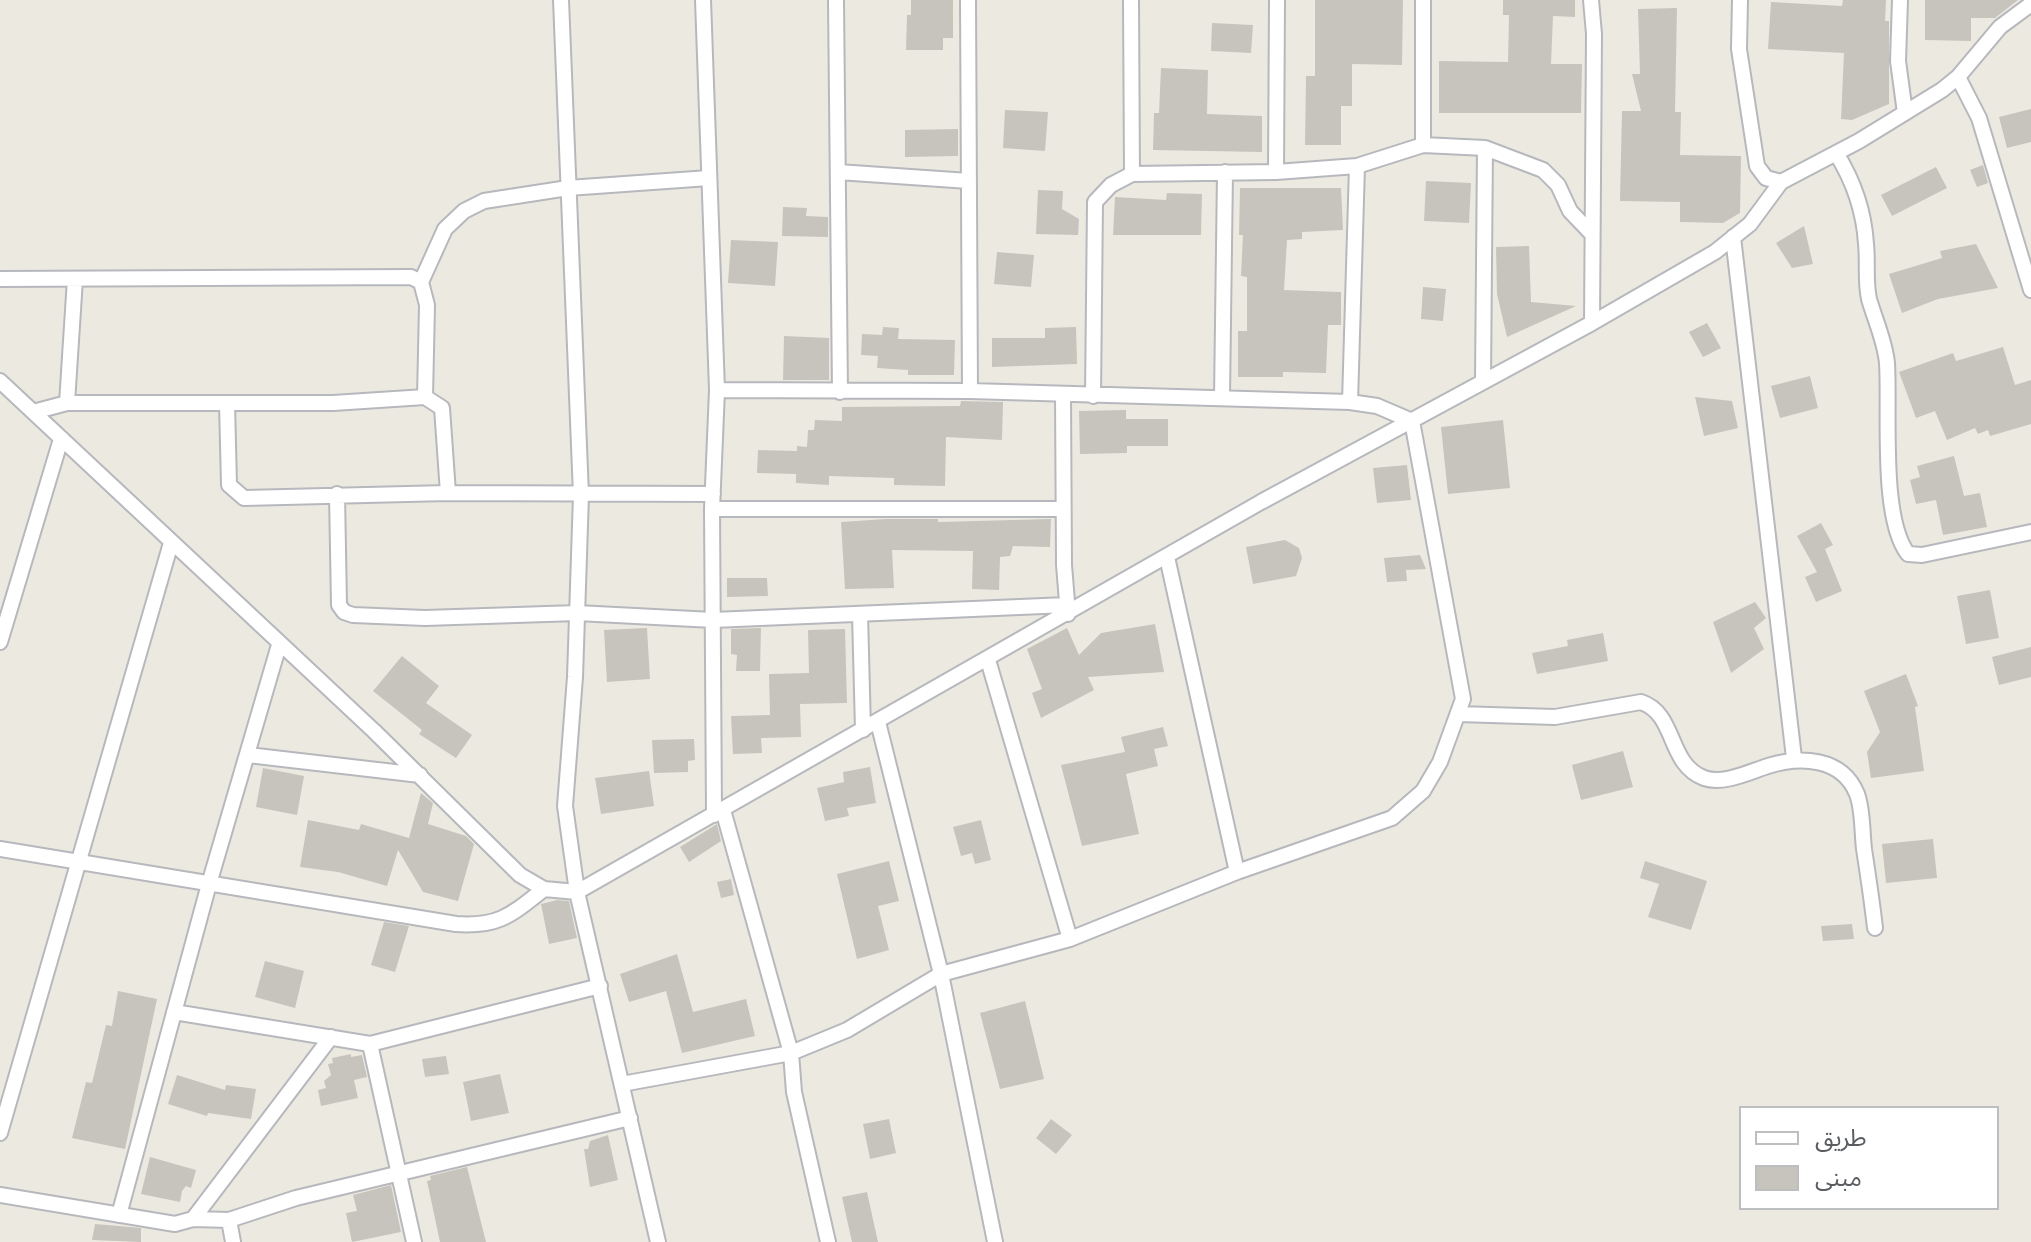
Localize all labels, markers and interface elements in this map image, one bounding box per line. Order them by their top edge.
legend [1739,1106,1999,1210]
text: طريق [1815,1124,1867,1152]
text: مبنى [1815,1164,1862,1192]

